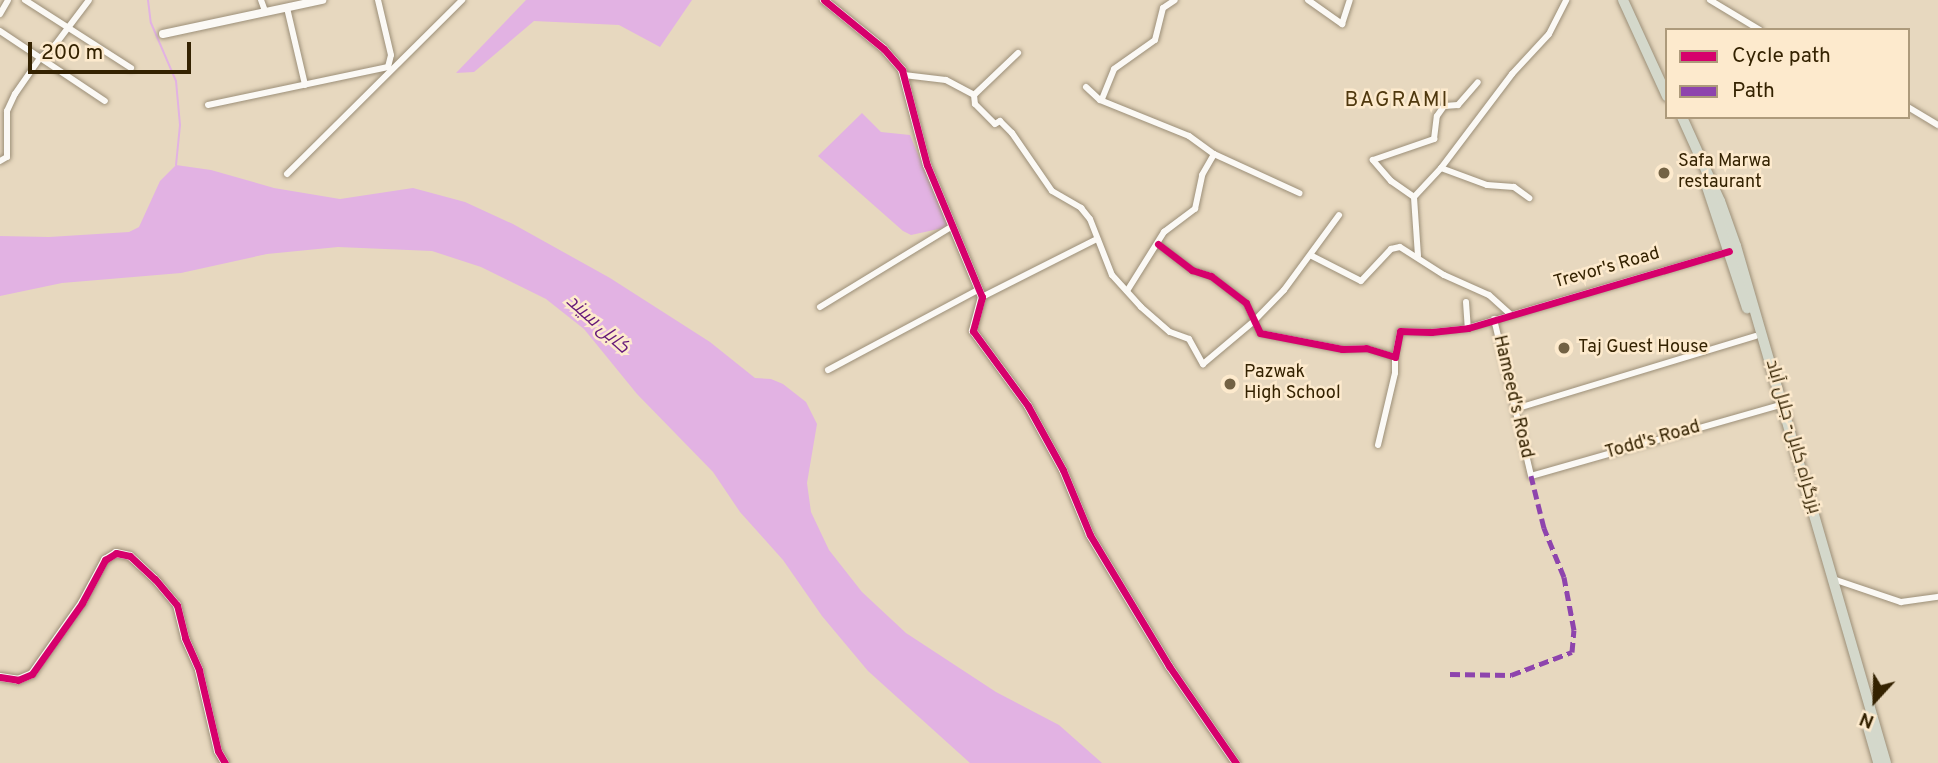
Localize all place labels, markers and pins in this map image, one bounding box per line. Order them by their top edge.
place label: Safa Marwa restaurant [1678,152,1771,194]
marker: Safa Marwa restaurant [1656,165,1672,181]
place label: Taj Guest House [1578,337,1708,359]
marker: Taj Guest House [1556,340,1572,356]
place label: Pazwak High School [1244,363,1341,406]
marker: Pazwak High School [1222,376,1238,392]

